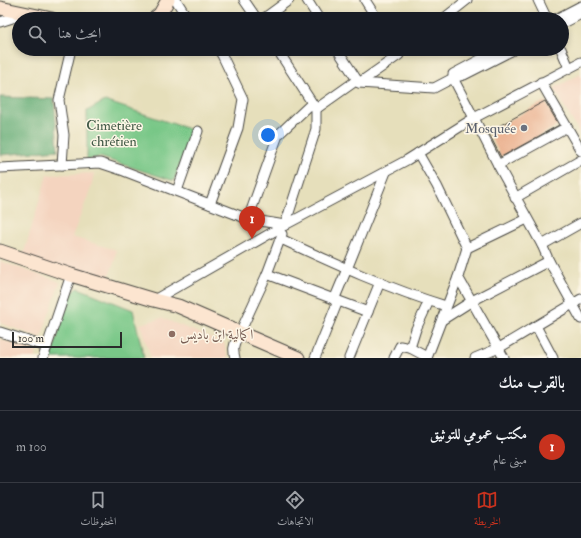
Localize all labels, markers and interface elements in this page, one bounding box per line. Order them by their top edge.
search box [12,12,569,56]
icon: search [26,23,48,45]
text: ابحث هنا [58,24,101,43]
park label: Cimetière chrétien [86,117,142,150]
place label: Mosquée [465,120,516,137]
marker: Mosquée [519,123,529,133]
your location [258,125,278,145]
pin: 1 [239,206,265,239]
place label: اكمالية ابن باديس [180,326,253,344]
marker: اكمالية ابن باديس [167,329,177,339]
scale bar [12,330,122,349]
text: 100 m [18,332,44,345]
text: بالقرب منك [499,372,565,393]
text: مكتب عمومي للتوثيق [430,425,527,444]
text: 100 m [16,439,47,455]
text: 1 [550,439,554,455]
text: مبنى عام [493,452,527,468]
tab: المحفوظات [80,489,116,532]
tab: الاتجاهات [277,489,314,532]
tab: الخريطة [474,489,501,532]

